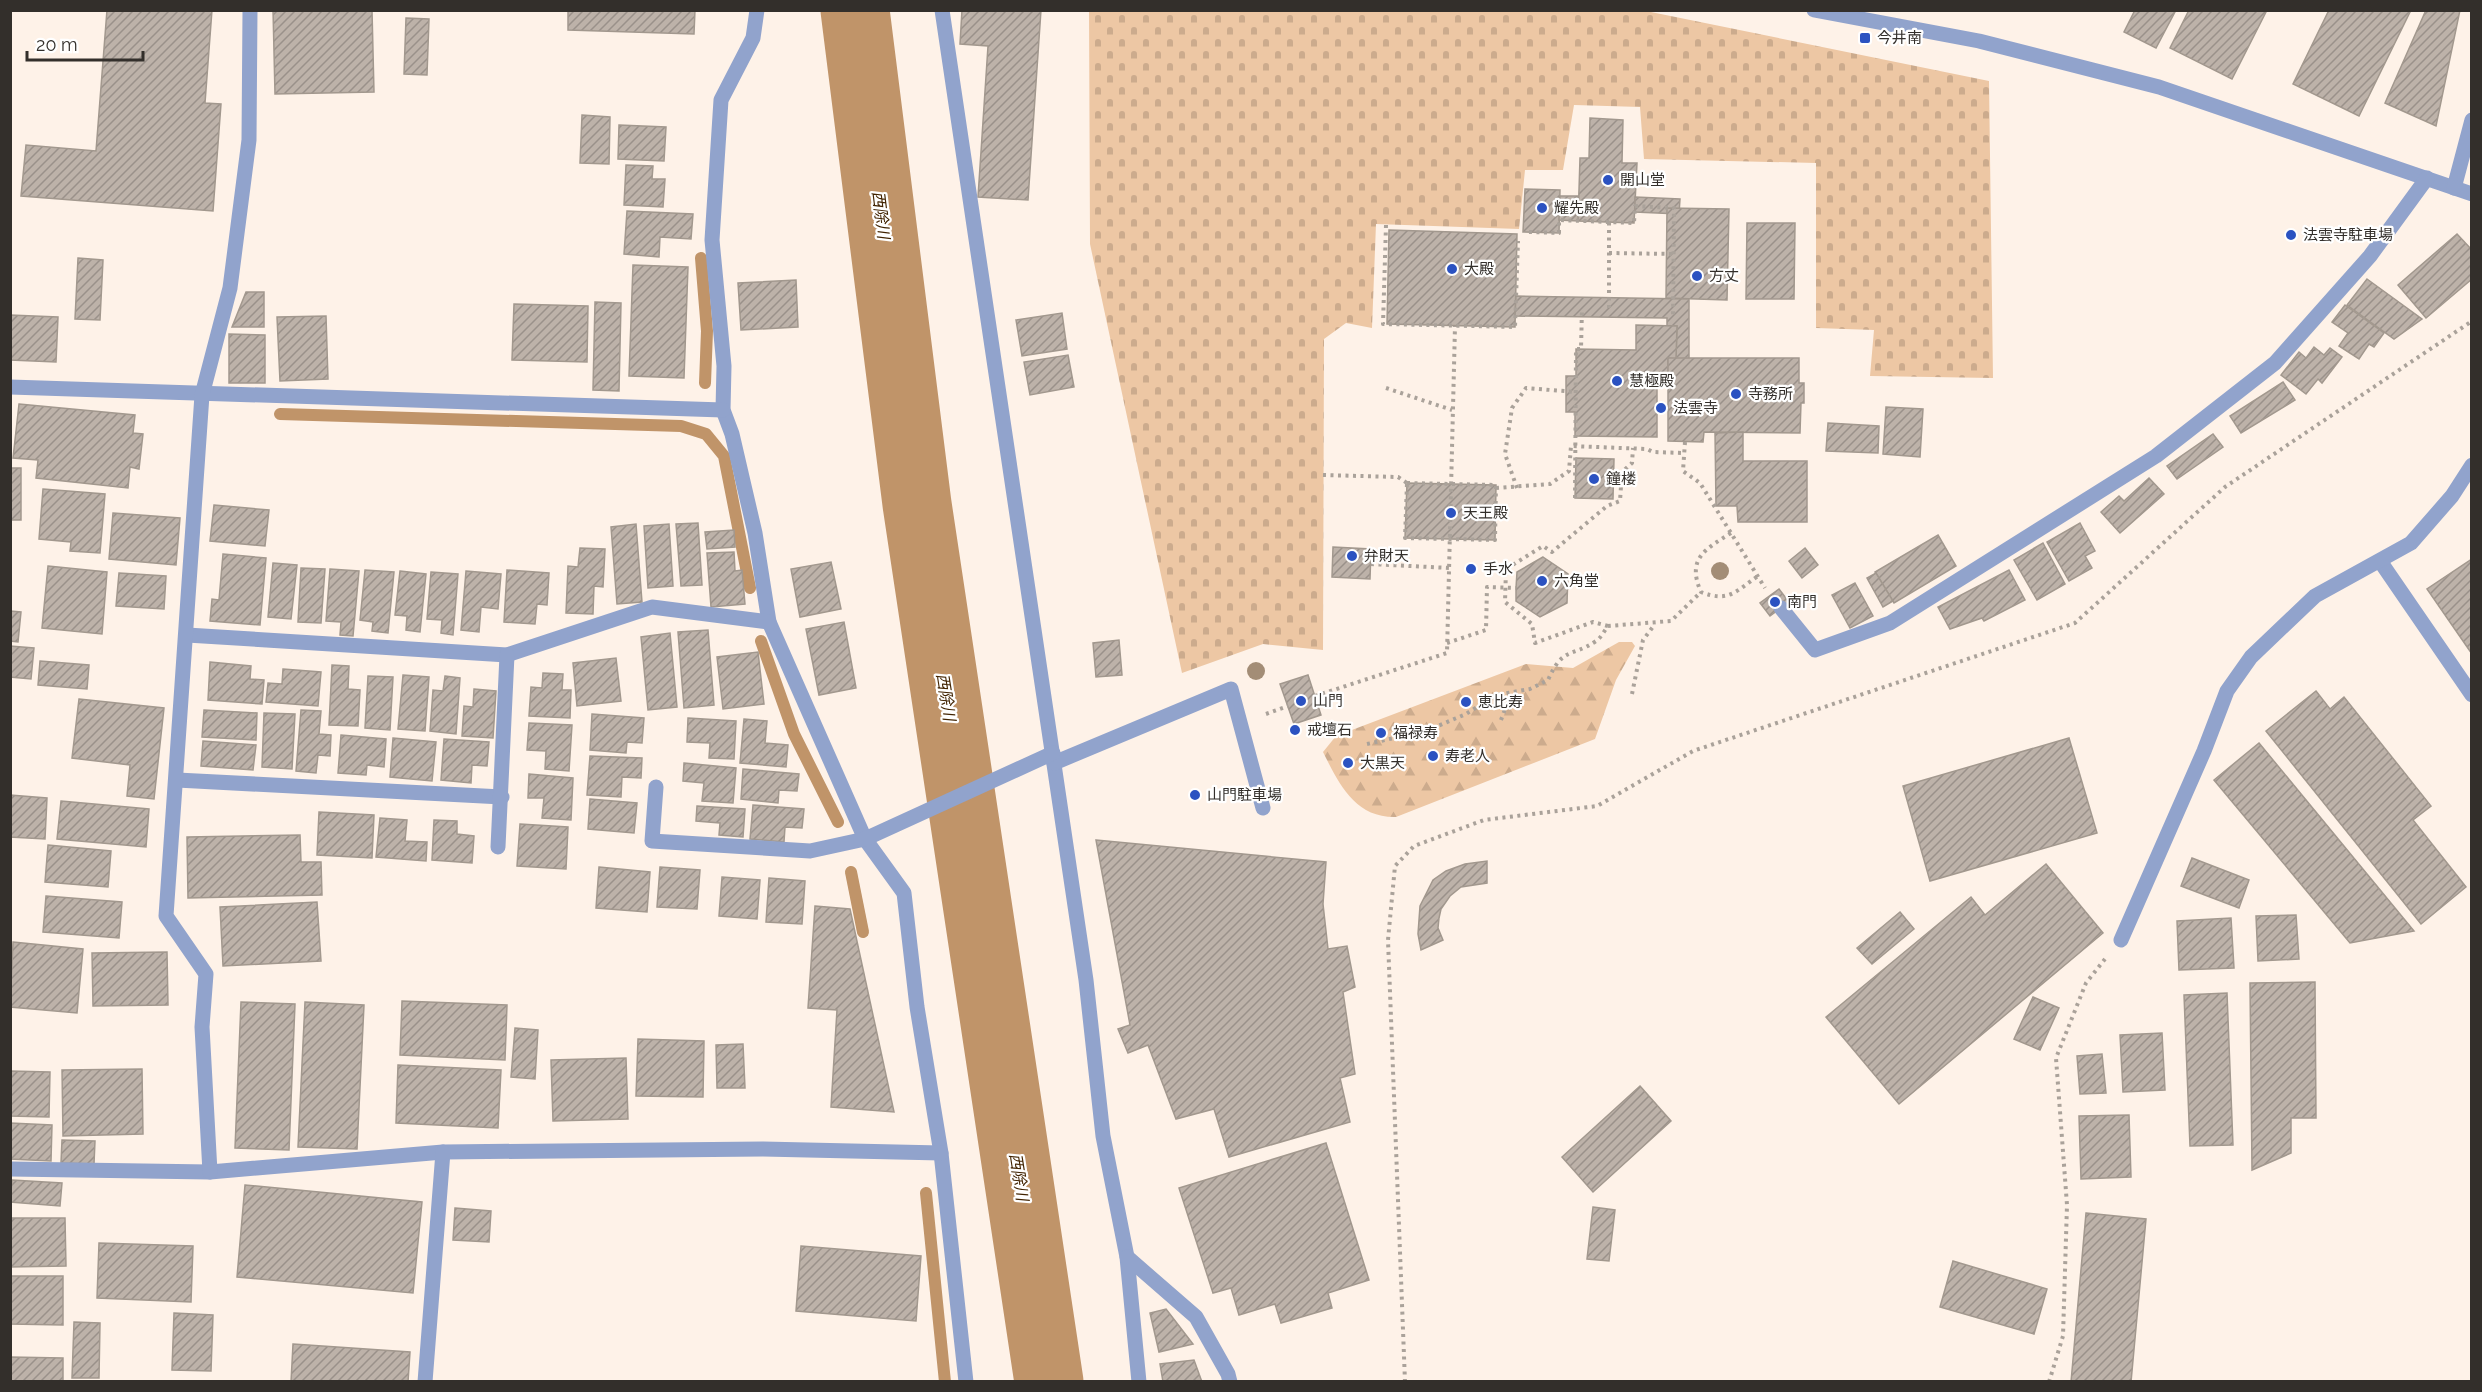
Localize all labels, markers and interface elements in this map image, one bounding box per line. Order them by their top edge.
scale bar [27,24,142,62]
place label: 今井南 [1877,29,1922,47]
marker: 今井南 [1858,31,1872,45]
text: 20 m [36,34,78,55]
place label: 開山堂 [1620,171,1665,189]
marker: 開山堂 [1601,173,1615,187]
water label: 西除川 [869,190,894,242]
place label: 耀先殿 [1554,199,1599,217]
marker: 耀先殿 [1535,201,1549,215]
place label: 法雲寺駐車場 [2303,226,2393,244]
marker: 法雲寺駐車場 [2284,228,2298,242]
place label: 大殿 [1464,260,1494,278]
marker: 大殿 [1445,262,1459,276]
place label: 方丈 [1709,267,1739,285]
marker: 方丈 [1690,269,1704,283]
place label: 慧極殿 [1629,372,1674,390]
marker: 慧極殿 [1610,374,1624,388]
place label: 寺務所 [1748,385,1793,403]
marker: 寺務所 [1729,387,1743,401]
place label: 法雲寺 [1673,399,1718,417]
marker: 法雲寺 [1654,401,1668,415]
place label: 鐘楼 [1606,470,1636,488]
marker: 鐘楼 [1587,472,1601,486]
place label: 天王殿 [1463,504,1508,522]
marker: 天王殿 [1444,506,1458,520]
place label: 弁財天 [1364,547,1409,565]
marker: 弁財天 [1345,549,1359,563]
place label: 手水 [1483,560,1513,578]
marker: 手水 [1464,562,1478,576]
place label: 六角堂 [1554,572,1599,590]
marker: 六角堂 [1535,574,1549,588]
place label: 南門 [1787,593,1817,611]
marker: 南門 [1768,595,1782,609]
water label: 西除川 [933,672,959,724]
place label: 山門 [1313,692,1343,710]
place label: 恵比寿 [1478,693,1523,711]
marker: 山門 [1294,694,1308,708]
marker: 恵比寿 [1459,695,1473,709]
place label: 戒壇石 [1307,721,1352,739]
marker: 戒壇石 [1288,723,1302,737]
place label: 福禄寿 [1393,724,1438,742]
marker: 福禄寿 [1374,726,1388,740]
place label: 寿老人 [1445,747,1490,765]
marker: 寿老人 [1426,749,1440,763]
place label: 大黒天 [1360,754,1405,772]
marker: 大黒天 [1341,756,1355,770]
place label: 山門駐車場 [1207,786,1282,804]
marker: 山門駐車場 [1188,788,1202,802]
water label: 西除川 [1006,1152,1032,1204]

